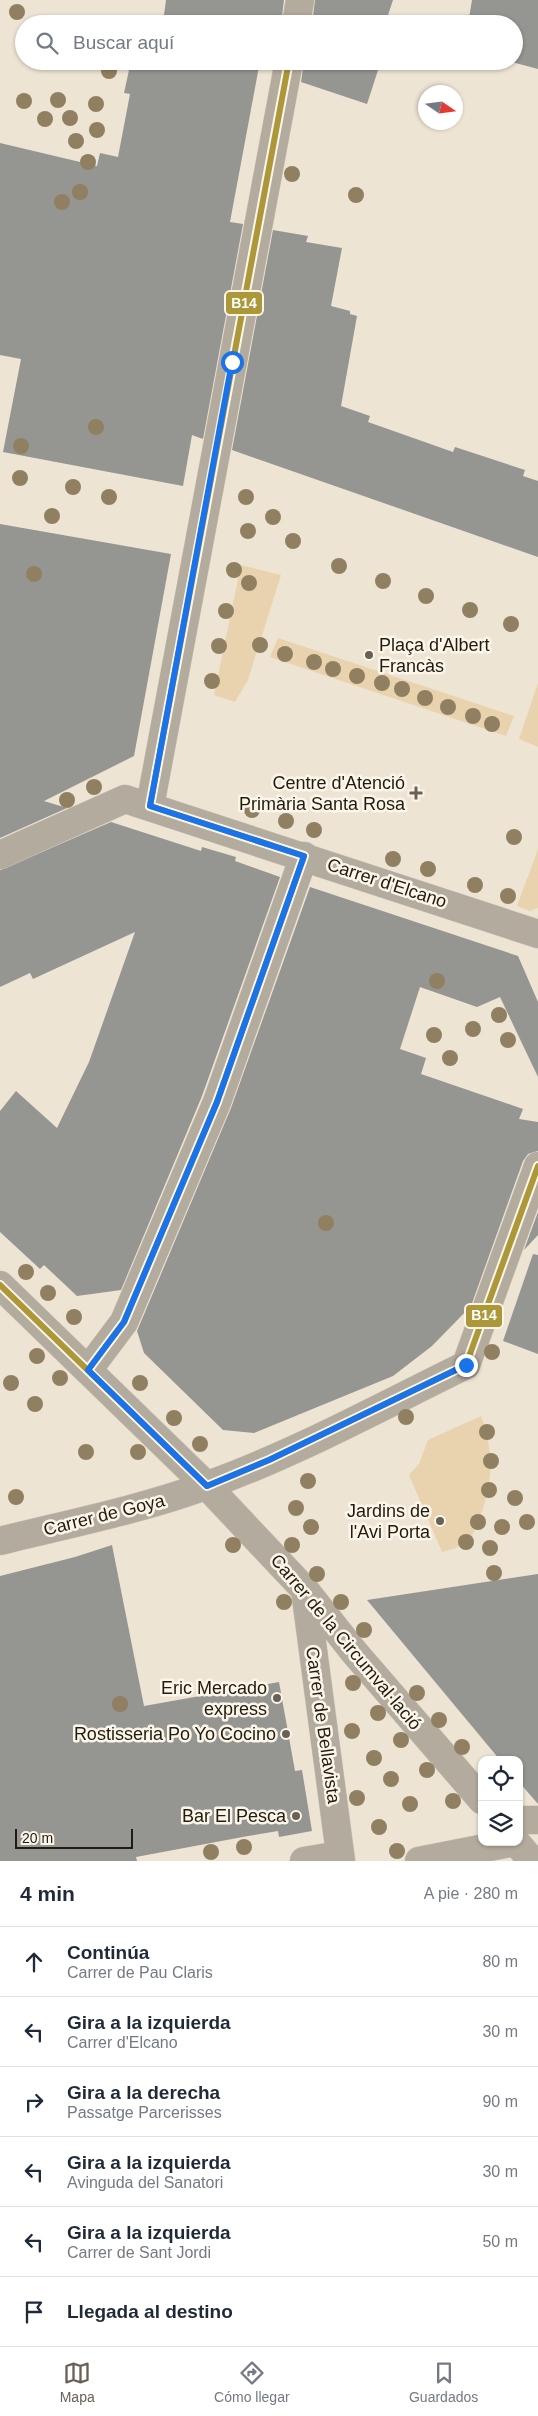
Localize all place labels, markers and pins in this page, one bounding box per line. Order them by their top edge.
place label: Plaça d'Albert Francàs [379,635,490,676]
marker: Plaça d'Albert Francàs [363,649,375,661]
place label: Centre d'Atenció Primària Santa Rosa [239,773,406,814]
marker: Centre d'Atenció Primària Santa Rosa [409,786,423,800]
place label: Jardins de l'Avi Porta [347,1501,431,1542]
marker: Jardins de l'Avi Porta [434,1515,446,1527]
place label: Eric Mercado express [161,1678,267,1719]
marker: Eric Mercado express [271,1692,283,1704]
place label: Rostisseria Po Yo Cocino [74,1724,276,1744]
marker: Rostisseria Po Yo Cocino [280,1728,292,1740]
place label: Bar El Pesca [182,1806,287,1826]
marker: Bar El Pesca [290,1810,302,1822]

